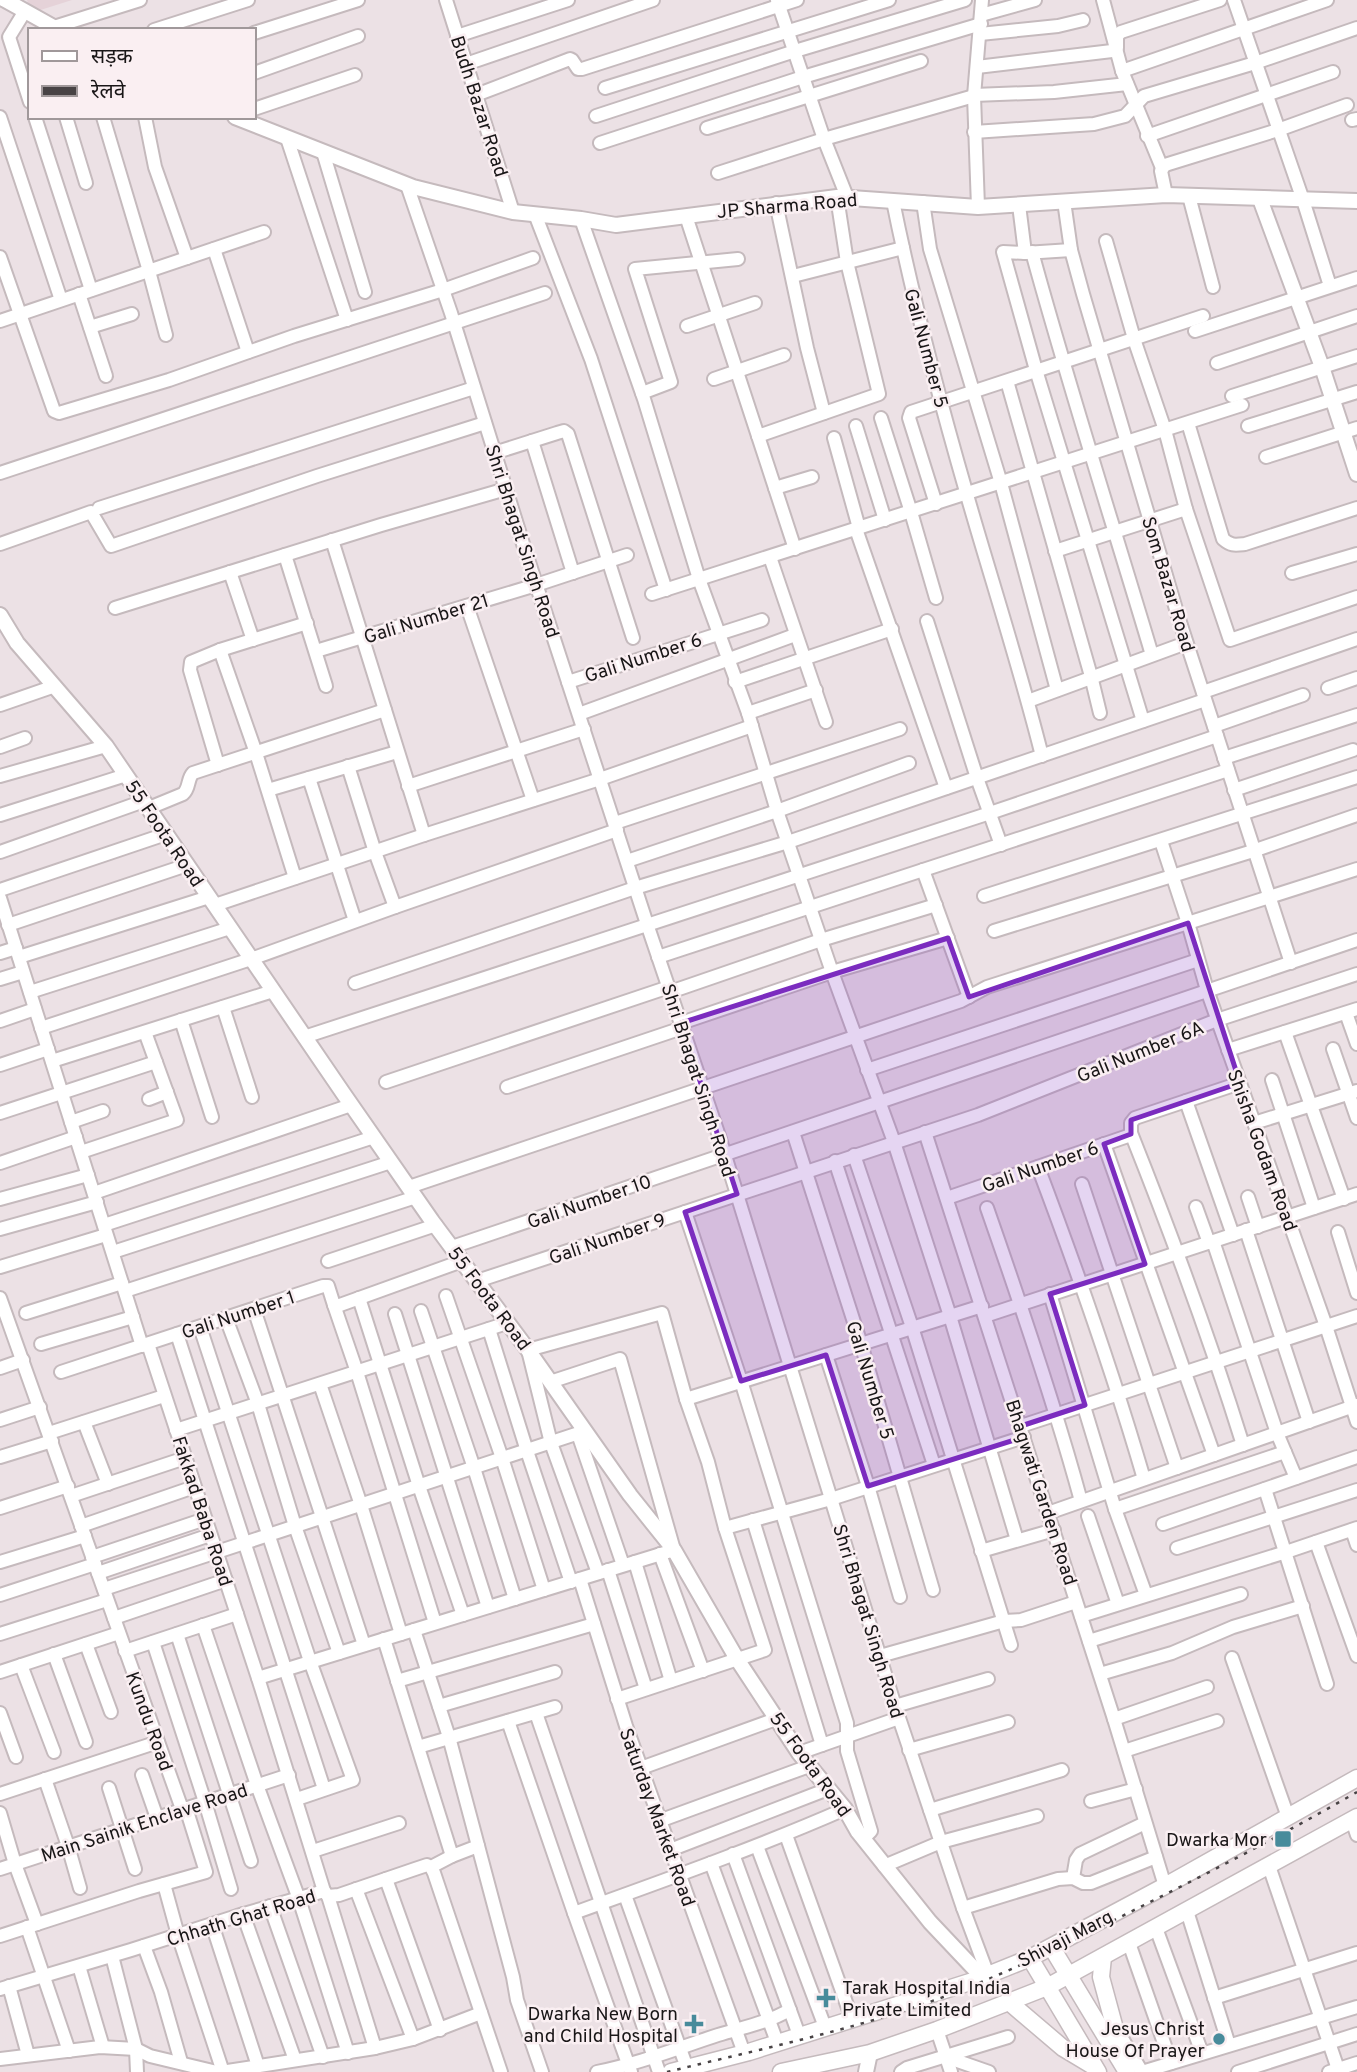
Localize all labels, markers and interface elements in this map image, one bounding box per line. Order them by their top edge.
legend [28,28,256,119]
street label: Budh Bazar Road [444,33,512,180]
text: सड़क [91,44,133,71]
text: रेलवे [90,79,126,106]
street label: JP Sharma Road [716,189,859,225]
street label: Gali Number 5 [898,286,953,411]
street label: Shri Bhagat Singh Road [479,442,564,641]
street label: Som Bazar Road [1135,514,1199,655]
street label: Gali Number 21 [361,589,492,650]
street label: Gali Number 6 [582,629,705,689]
street label: 55 Foota Road [119,776,208,892]
street label: Shri Bhagat Singh Road [655,981,740,1180]
street label: Gali Number 6A [1074,1016,1208,1089]
street label: Shisha Godam Road [1221,1066,1302,1235]
street label: Gali Number 6 [979,1137,1102,1199]
street label: Gali Number 10 [524,1170,655,1235]
street label: Gali Number 9 [546,1209,669,1271]
street label: 55 Foota Road [442,1242,535,1356]
street label: Gali Number 1 [179,1286,298,1346]
street label: Gali Number 5 [840,1318,899,1443]
street label: Bhagwati Garden Road [999,1397,1081,1589]
street label: Fakkad Baba Road [166,1434,237,1590]
street label: Shri Bhagat Singh Road [826,1522,908,1722]
street label: Kundu Road [119,1669,177,1775]
street label: 55 Foota Road [763,1708,856,1822]
street label: Saturday Market Road [613,1725,700,1910]
street label: Main Sainik Enclave Road [38,1779,251,1869]
place label: Dwarka Mor [1166,1829,1268,1853]
marker: Dwarka Mor [1273,1829,1293,1849]
street label: Chhath Ghat Road [164,1885,319,1953]
street label: Shivaji Marg [1014,1906,1117,1974]
place label: Tarak Hospital India Private Limited [842,1977,1010,2023]
marker: Tarak Hospital India Private Limited [816,1988,836,2008]
place label: Dwarka New Born and Child Hospital [524,2003,678,2049]
marker: Dwarka New Born and Child Hospital [684,2014,704,2034]
place label: Jesus Christ House Of Prayer [1066,2018,1206,2064]
marker: Jesus Christ House Of Prayer [1211,2031,1227,2047]

